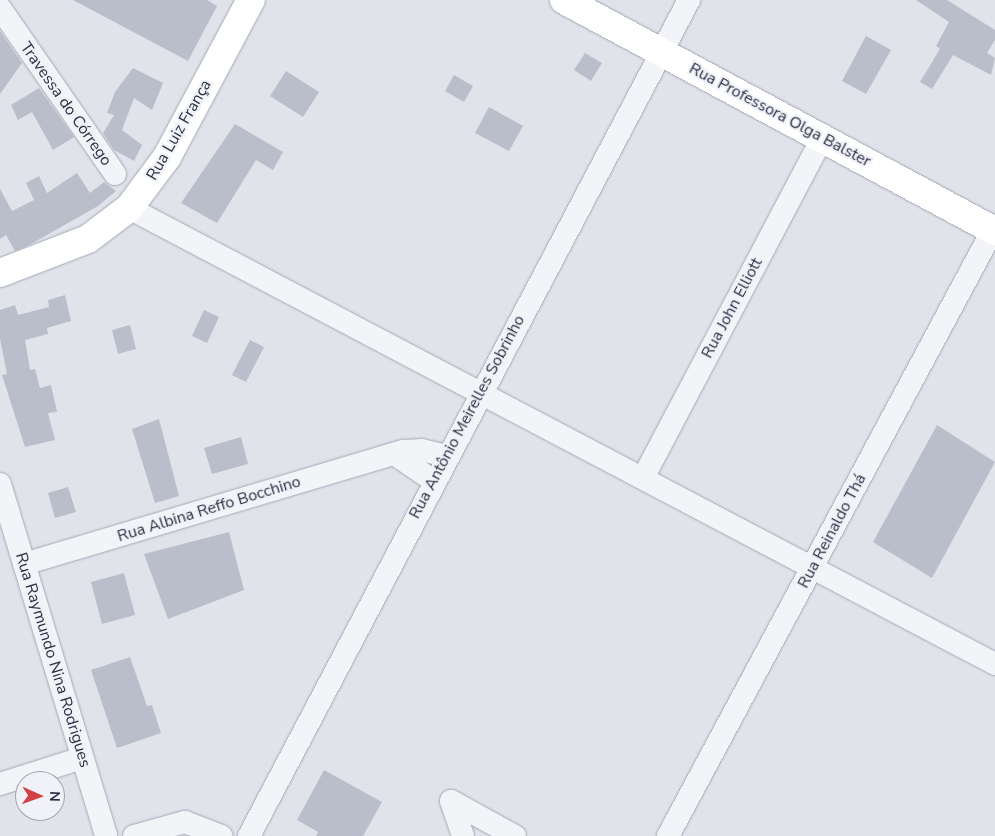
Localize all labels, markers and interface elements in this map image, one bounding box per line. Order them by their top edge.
street label: Travessa do Córrego [16,38,116,170]
street label: Rua Professora Olga Balster [686,59,874,171]
street label: Rua Luiz França [143,76,215,184]
street label: Rua John Elliott [697,255,767,361]
street label: Rua Antônio Meirelles Sobrinho [405,312,529,522]
street label: Rua Reinaldo Thá [794,471,870,591]
street label: Rua Albina Reffo Bocchino [115,472,303,546]
street label: Rua Raymundo Nina Rodrigues [11,550,95,770]
north arrow [15,771,65,821]
text: N [45,791,64,802]

